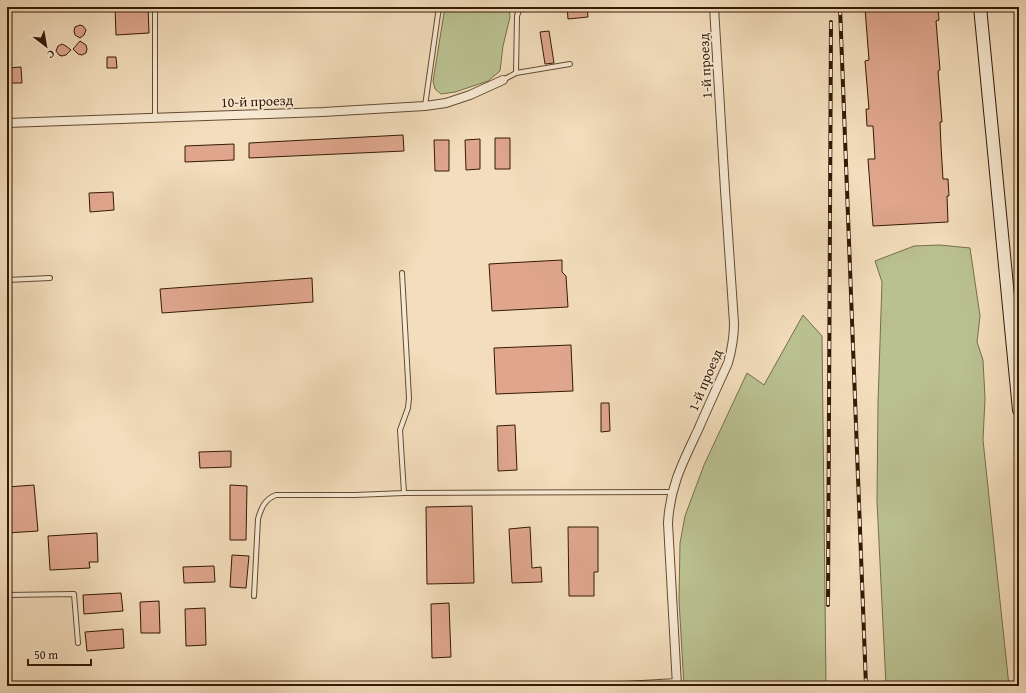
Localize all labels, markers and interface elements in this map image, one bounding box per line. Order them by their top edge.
north arrow [26,26,66,66]
street label: 1-й проезд [693,32,717,99]
text: С [44,46,58,63]
street label: 10-й проезд [220,90,294,112]
street label: 1-й проезд [683,345,727,414]
scale bar [28,641,91,667]
text: 50 m [34,646,58,663]

